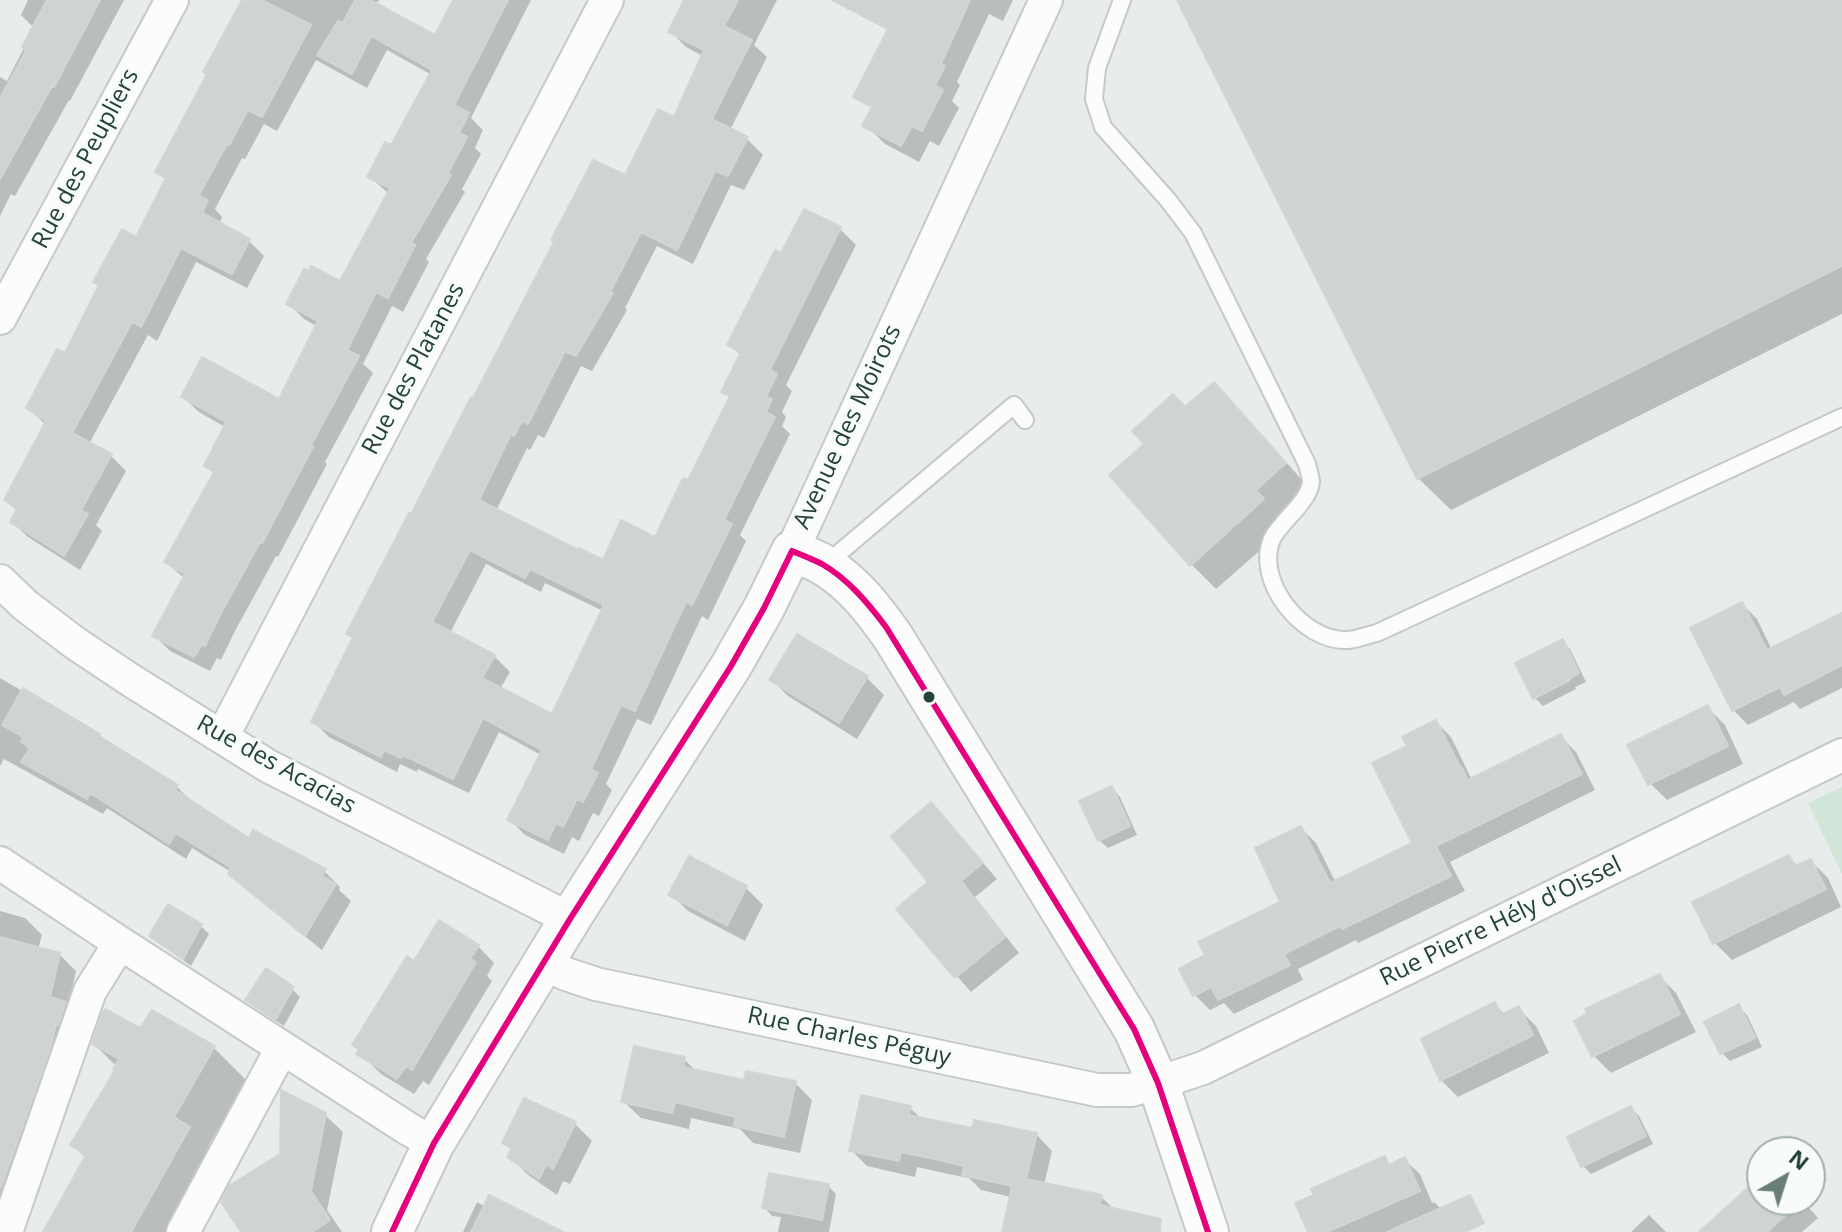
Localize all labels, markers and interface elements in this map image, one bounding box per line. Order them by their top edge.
street label: Rue des Peupliers [27,64,145,254]
street label: Rue des Platanes [357,278,471,460]
street label: Avenue des Moirots [788,320,908,534]
unlabelled marker [921,689,937,705]
street label: Rue des Acacias [191,709,361,821]
street label: Rue Pierre Hély d'Oissel [1376,851,1626,993]
street label: Rue Charles Péguy [745,1001,953,1073]
north arrow [1746,1136,1826,1216]
text: N [1783,1142,1816,1176]

